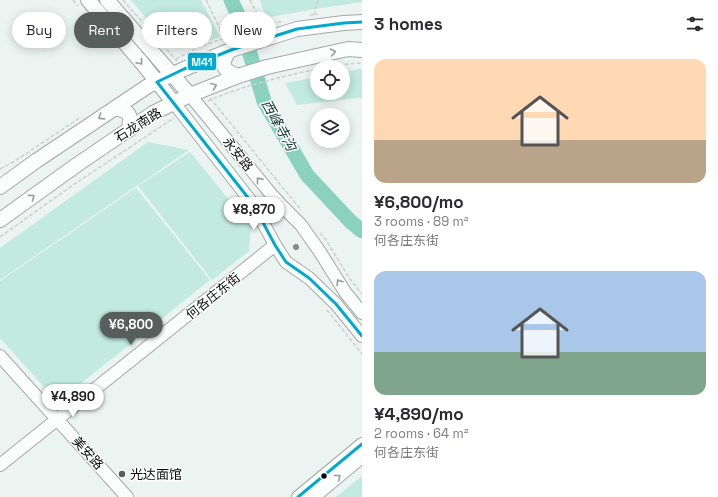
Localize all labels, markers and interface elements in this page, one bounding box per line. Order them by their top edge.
chip: Buy [12,12,66,48]
chip: Rent [74,12,134,48]
chip: Filters [142,12,212,48]
chip: New [220,12,276,48]
text: 3 homes [374,13,443,35]
icon: filters [684,13,706,35]
one-way arrow [329,49,336,57]
line badge: M41 [187,52,217,71]
text: M41 [191,55,213,69]
one-way arrow [136,57,143,64]
map controls [310,60,350,148]
button: locate [310,60,350,100]
one-way arrow [210,82,217,90]
icon: home [504,85,576,157]
water label: 西峰寺沟 [258,96,301,156]
street label: 石龙南路 [111,104,165,146]
button: layers [310,108,350,148]
one-way arrow [98,113,105,120]
street label: 永安路 [219,133,257,175]
one-way arrow [257,177,264,184]
text: ¥6,800/mo [374,191,464,213]
one-way arrow [27,195,34,202]
pin: ¥8,870 [221,197,287,231]
text: ¥8,870 [233,201,275,218]
text: 3 rooms · 89 m² [374,213,468,230]
text: 何各庄东街 [374,232,439,249]
street label: 何各庄东街 [182,269,244,323]
one-way arrow [336,279,343,286]
icon: home [504,297,576,369]
pin: ¥6,800 [98,312,164,346]
text: ¥6,800 [109,316,153,333]
pin: ¥4,890 [40,384,106,418]
text: ¥4,890 [51,388,95,405]
text: ¥4,890/mo [374,403,464,425]
text: 2 rooms · 64 m² [374,425,468,442]
street label: 美安路 [69,433,107,473]
text: 何各庄东街 [374,444,439,461]
place label: 光达面馆 [130,466,182,483]
marker: 光达面馆 [117,469,127,479]
unlabelled marker [319,471,329,481]
one-way arrow [333,475,341,482]

